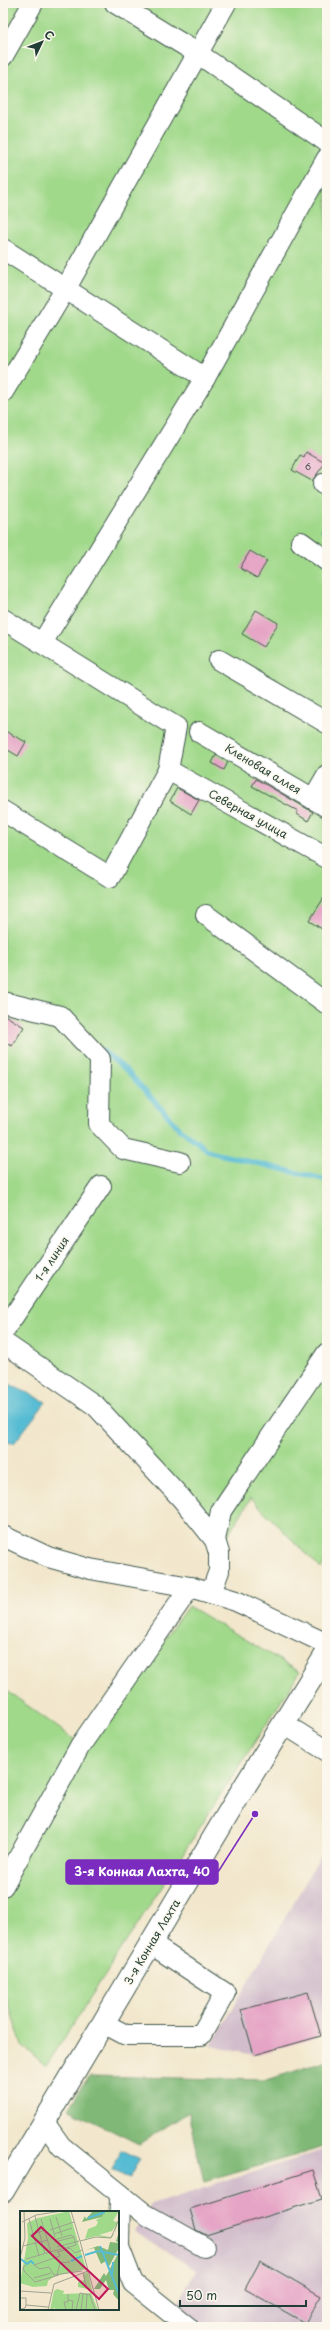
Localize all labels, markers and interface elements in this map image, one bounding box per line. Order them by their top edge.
north arrow [22,22,62,62]
text: С [41,26,59,44]
house number: 6 [305,459,311,473]
street label: Кленовая аллея [222,739,305,798]
street label: Северная улица [205,785,291,842]
street label: 1-я линия [30,1233,73,1285]
callout: 3-я Конная Лахта, 40 [66,1860,218,1884]
text: 3-я Конная Лахта, 40 [74,1862,210,1880]
street label: 3-я Конная Лахта [119,1896,184,1988]
inset map [20,2211,119,2310]
scale bar [180,2282,306,2308]
text: 50 m [186,2286,217,2304]

